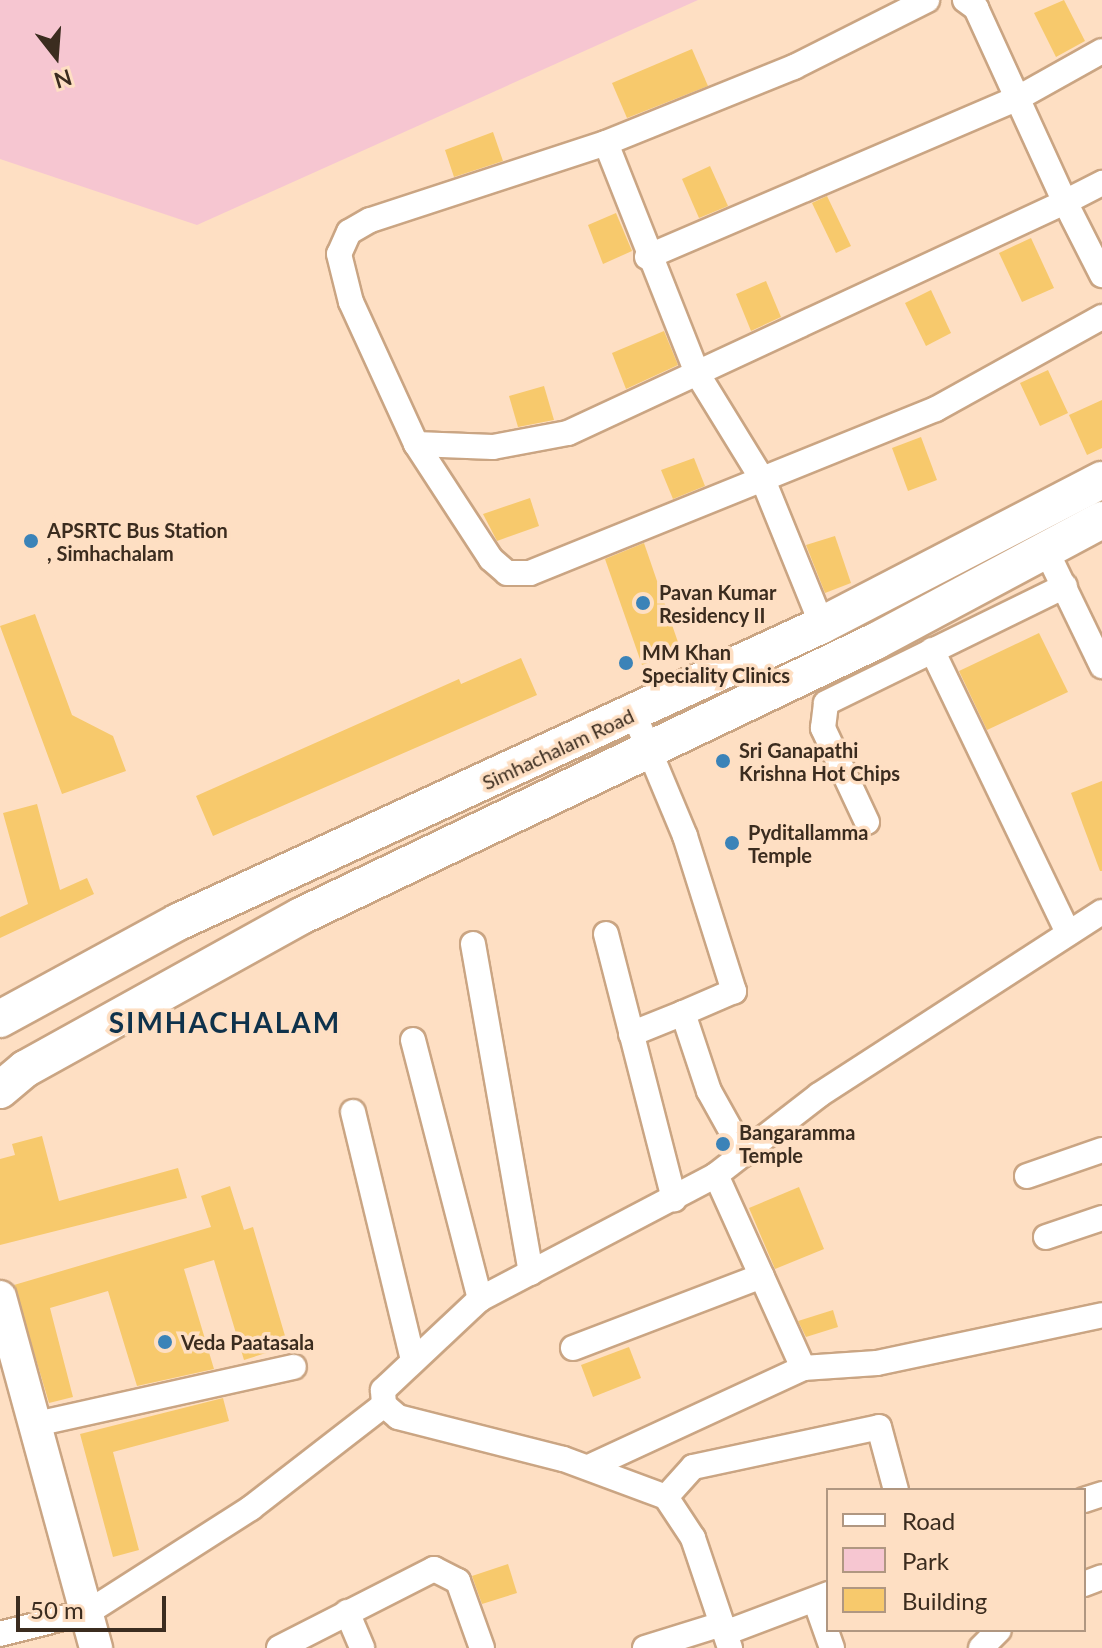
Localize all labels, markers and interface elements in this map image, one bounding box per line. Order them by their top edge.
north arrow [16,16,96,96]
text: N [51,64,75,95]
place label: APSRTC Bus Station , Simhachalam [47,518,228,565]
marker: APSRTC Bus Station , Simhachalam [22,532,40,550]
place label: Pavan Kumar Residency II [659,580,776,627]
marker: Pavan Kumar Residency II [634,594,652,612]
place label: MM Khan Speciality Clinics [642,640,791,687]
marker: MM Khan Speciality Clinics [617,654,635,672]
street label: Simhachalam Road [478,703,638,795]
place label: Sri Ganapathi Krishna Hot Chips [739,738,900,785]
marker: Sri Ganapathi Krishna Hot Chips [714,752,732,770]
place label: Pyditallamma Temple [748,820,868,867]
marker: Pyditallamma Temple [723,834,741,852]
district label: SIMHACHALAM [109,1005,341,1039]
place label: Bangaramma Temple [739,1120,855,1167]
marker: Bangaramma Temple [714,1135,732,1153]
place label: Veda Paatasala [181,1330,314,1354]
marker: Veda Paatasala [156,1333,174,1351]
legend [826,1488,1086,1632]
text: Road [902,1506,955,1535]
text: Park [902,1546,949,1575]
scale bar [20,1580,170,1630]
text: Building [902,1586,987,1615]
text: 50 m [30,1595,84,1624]

